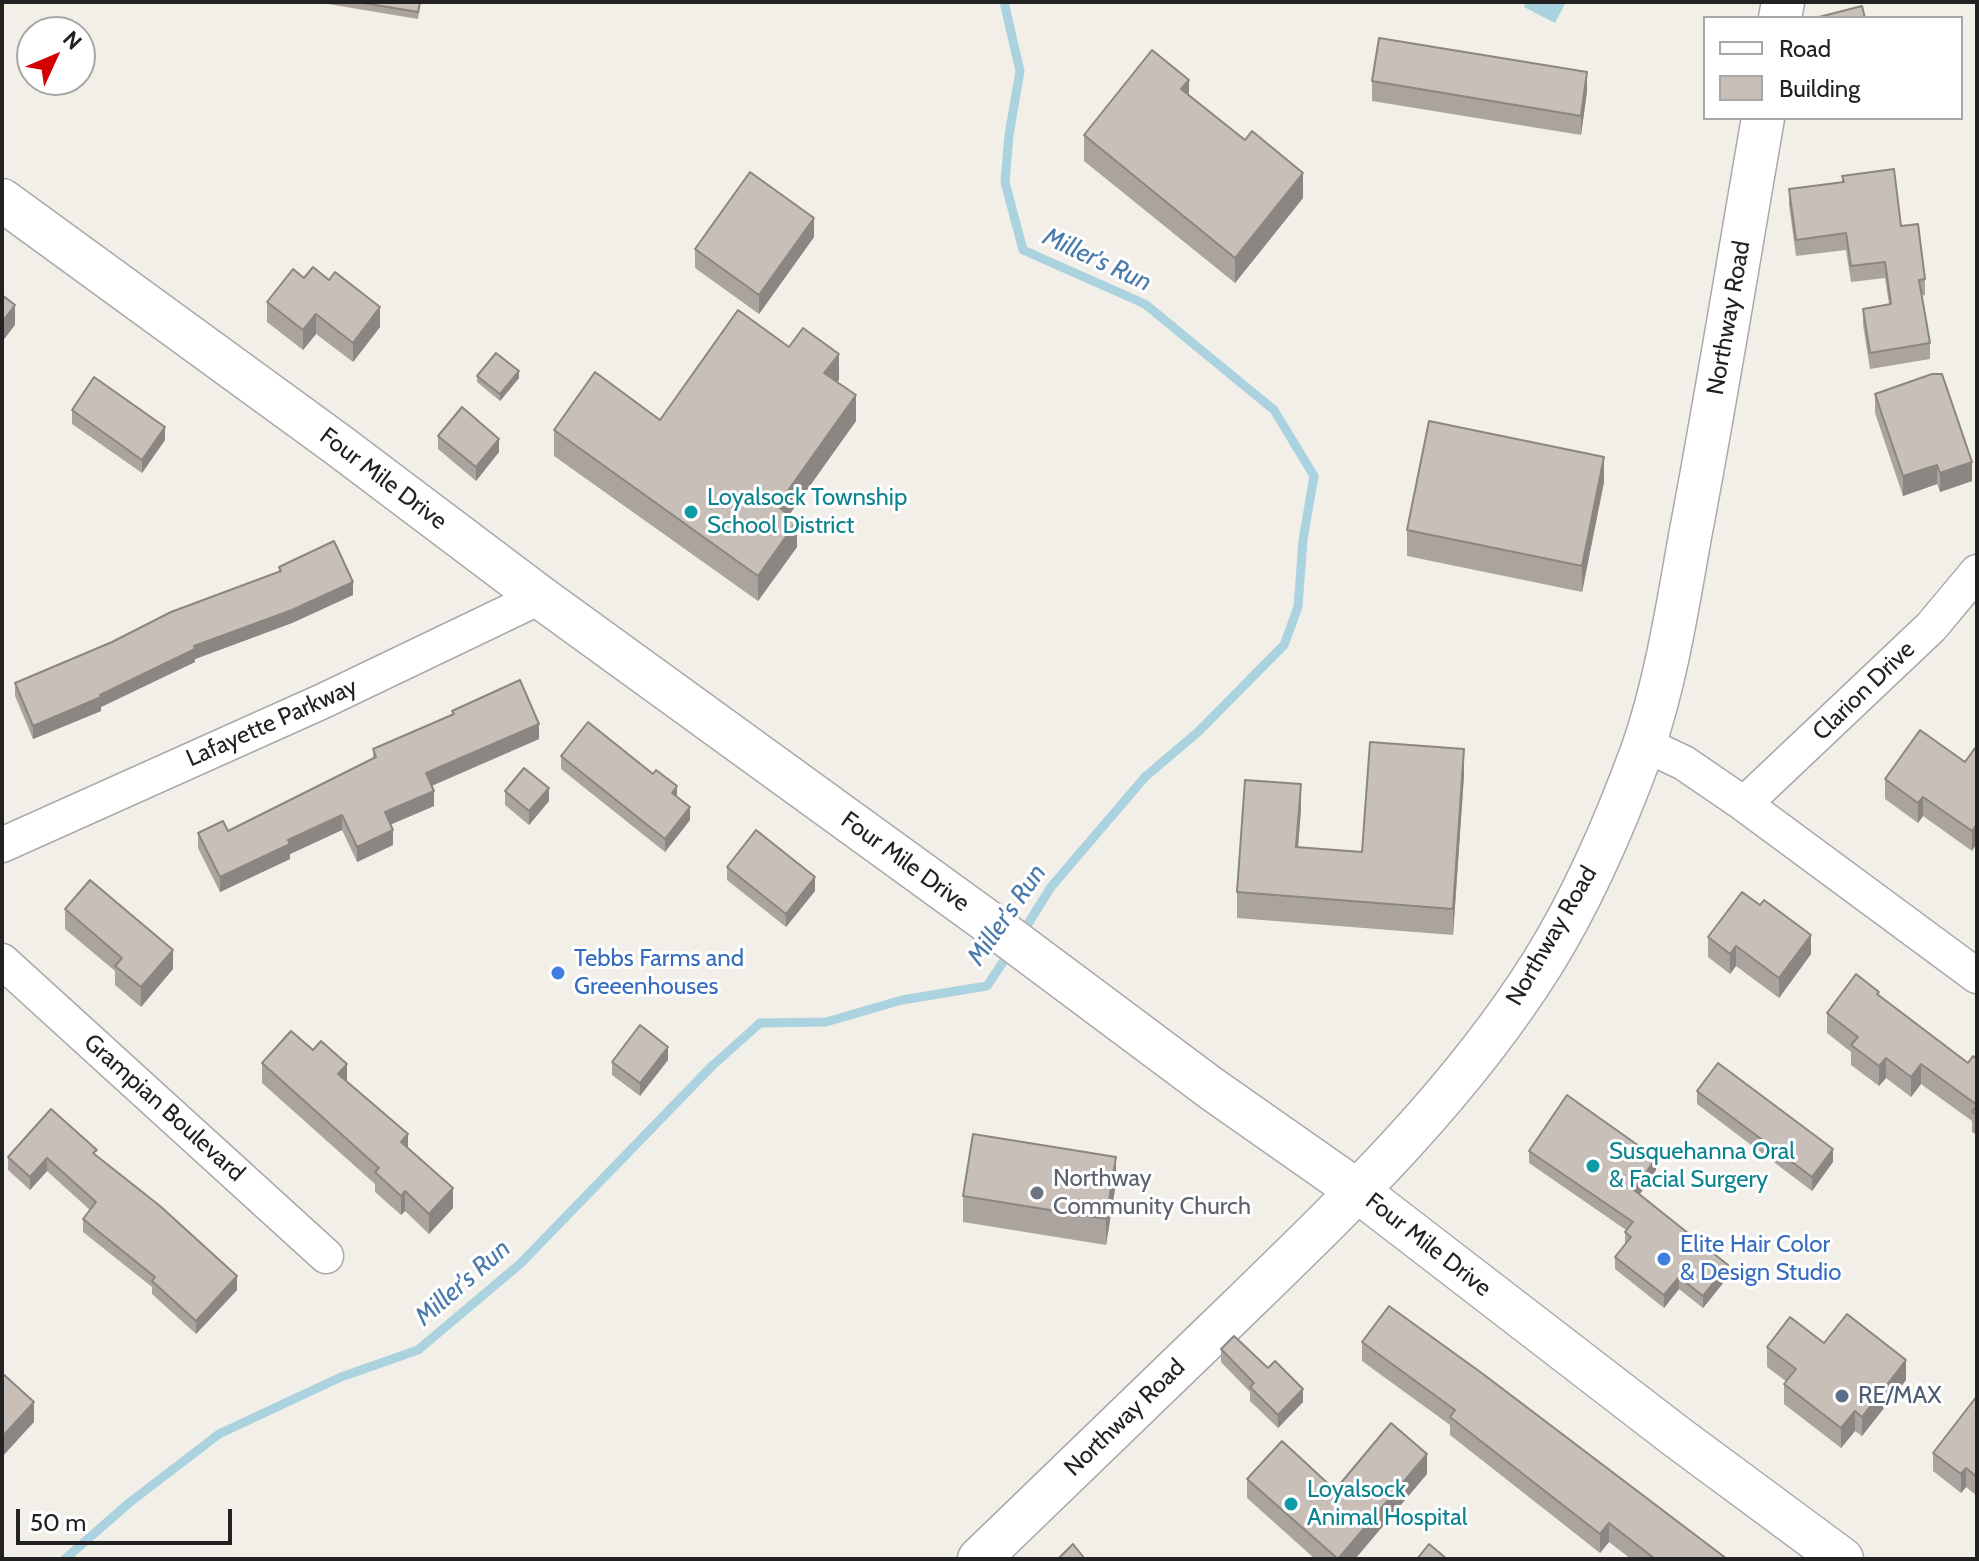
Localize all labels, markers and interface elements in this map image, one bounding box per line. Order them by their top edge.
north arrow [16,16,96,96]
legend [1703,16,1963,120]
text: N [57,25,87,55]
text: Road [1779,34,1831,63]
text: Building [1779,74,1860,103]
water label: Miller's Run [1038,221,1156,299]
street label: Northway Road [1701,239,1757,397]
street label: Four Mile Drive [314,422,452,536]
place label: Loyalsock Township School District [707,484,907,540]
marker: Loyalsock Township School District [682,503,700,521]
street label: Clarion Drive [1807,635,1921,747]
street label: Lafayette Parkway [182,672,362,774]
street label: Four Mile Drive [835,806,975,918]
water label: Miller's Run [961,859,1053,971]
street label: Northway Road [1500,861,1604,1011]
place label: Tebbs Farms and Greeenhouses [574,945,744,1001]
marker: Tebbs Farms and Greeenhouses [549,964,567,982]
street label: Grampian Boulevard [78,1028,250,1188]
place label: Susquehanna Oral & Facial Surgery [1609,1138,1795,1194]
marker: Susquehanna Oral & Facial Surgery [1584,1157,1602,1175]
place label: Northway Community Church [1053,1165,1251,1221]
marker: Northway Community Church [1028,1184,1046,1202]
street label: Four Mile Drive [1359,1187,1497,1303]
place label: Elite Hair Color & Design Studio [1680,1231,1841,1287]
water label: Miller's Run [409,1233,517,1333]
marker: Elite Hair Color & Design Studio [1655,1250,1673,1268]
street label: Northway Road [1059,1353,1191,1483]
place label: RE/MAX [1858,1382,1942,1410]
marker: RE/MAX [1833,1387,1851,1405]
place label: Loyalsock Animal Hospital [1307,1476,1467,1532]
scale bar [20,1493,236,1543]
marker: Loyalsock Animal Hospital [1282,1495,1300,1513]
text: 50 m [30,1508,86,1537]

